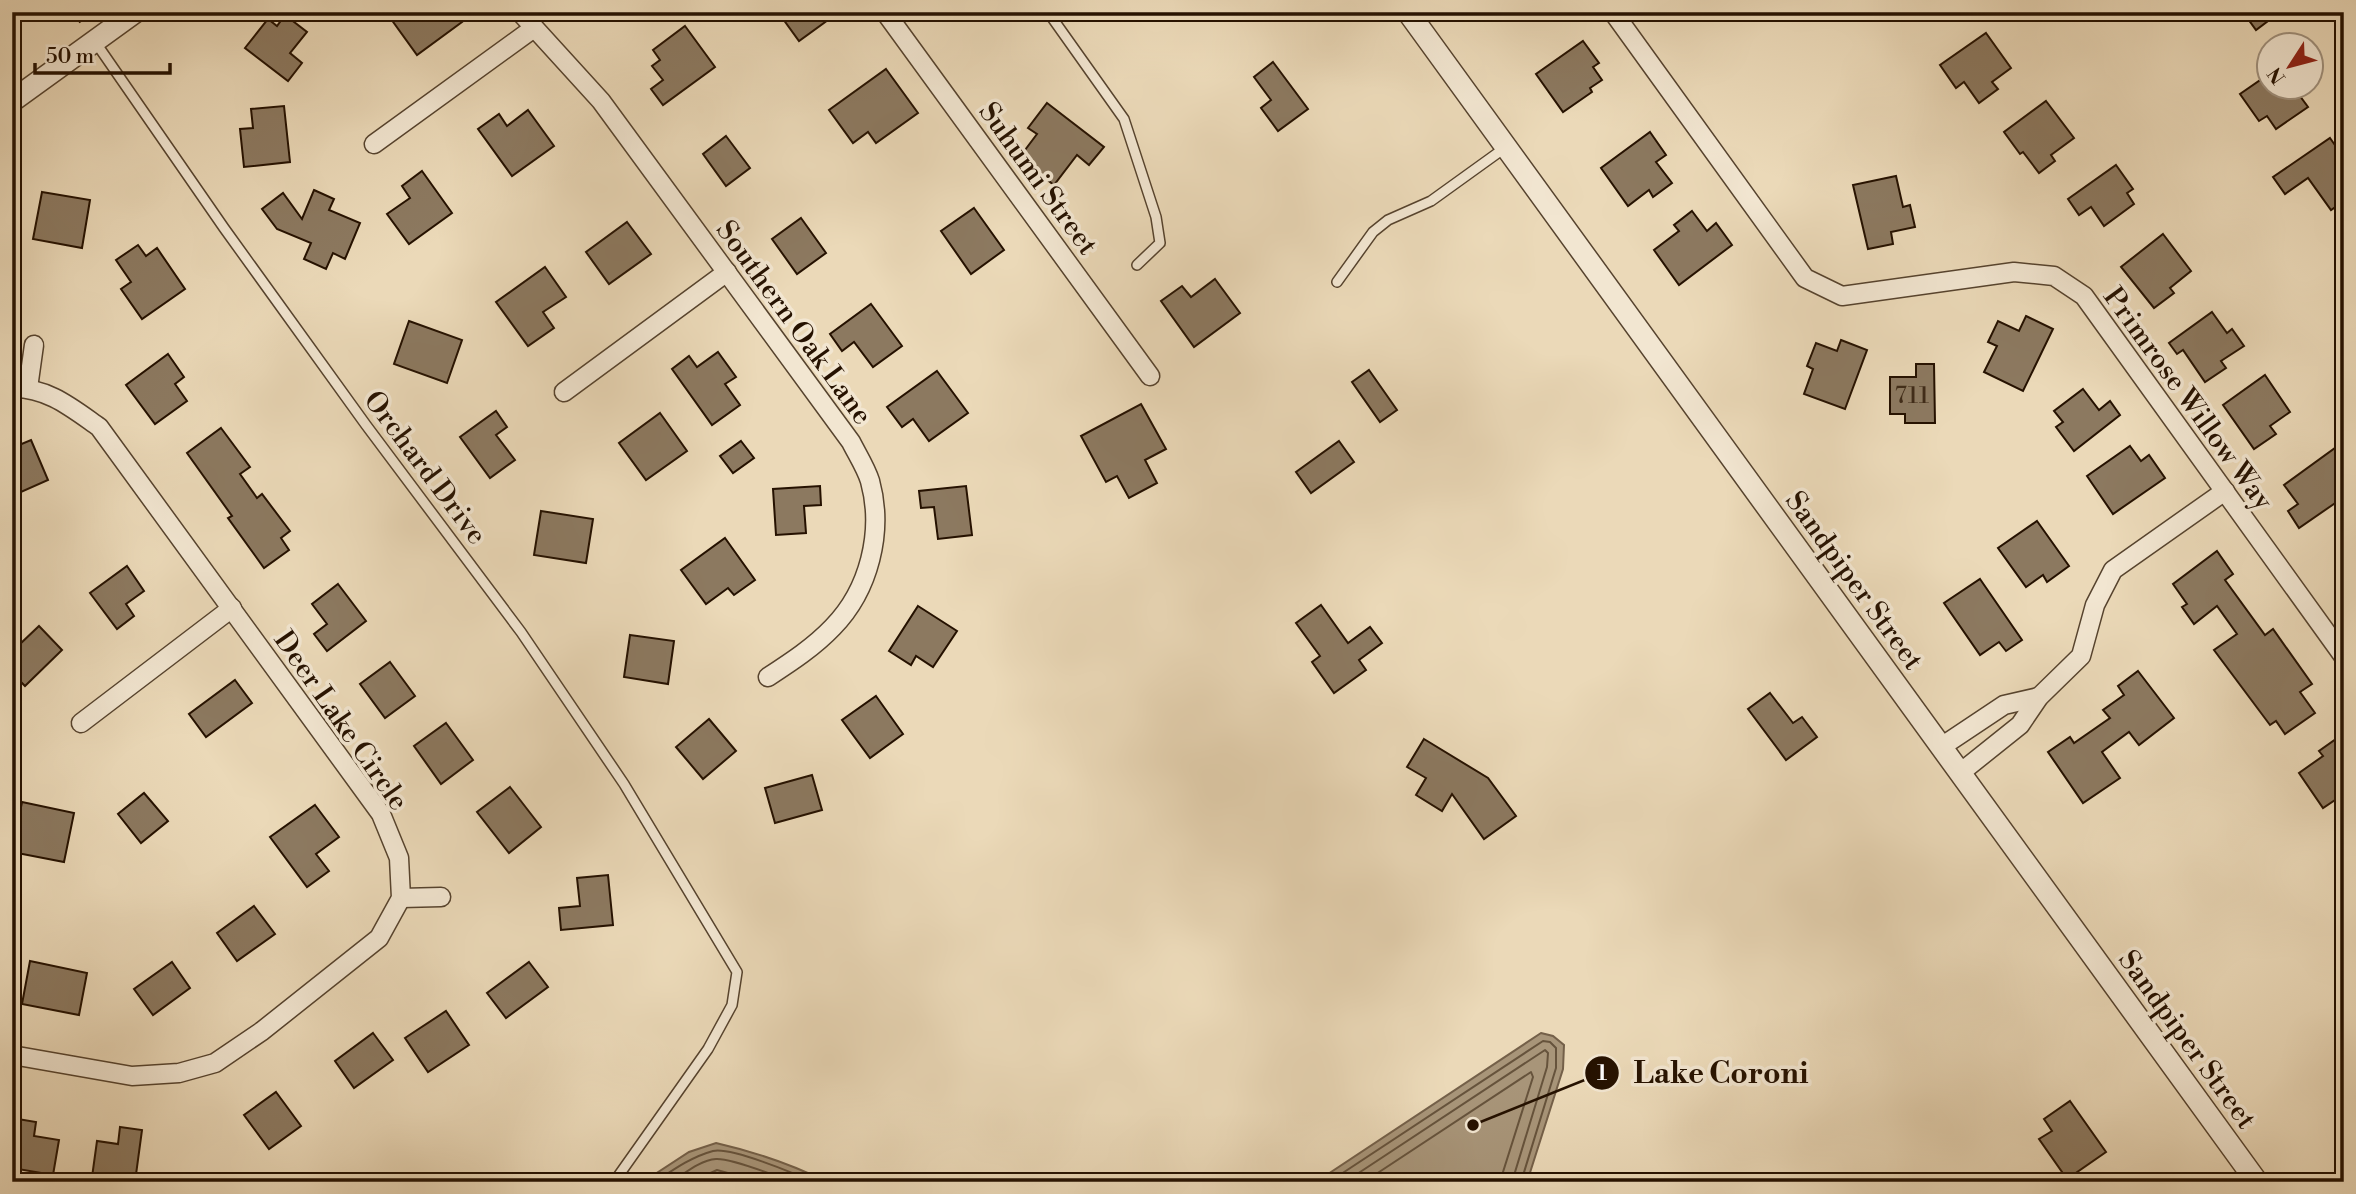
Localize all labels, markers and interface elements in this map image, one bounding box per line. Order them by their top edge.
scale bar [35,32,170,76]
north arrow [2254,32,2324,102]
text: 50 m [46,44,94,70]
text: N [2263,62,2291,89]
street label: Suhumi Street [971,96,1105,262]
street label: Southern Oak Lane [708,214,880,432]
street label: Primrose Willow Way [2095,281,2281,517]
house number: 711 [1895,381,1930,411]
street label: Orchard Drive [356,384,494,552]
street label: Sandpiper Street [1777,485,1930,677]
street label: Deer Lake Circle [266,624,416,818]
street label: Sandpiper Street [2110,944,2263,1136]
callout: Lake Coroni [1584,1047,1822,1098]
text: Lake Coroni [1633,1055,1809,1093]
text: 1 [1597,1061,1607,1087]

